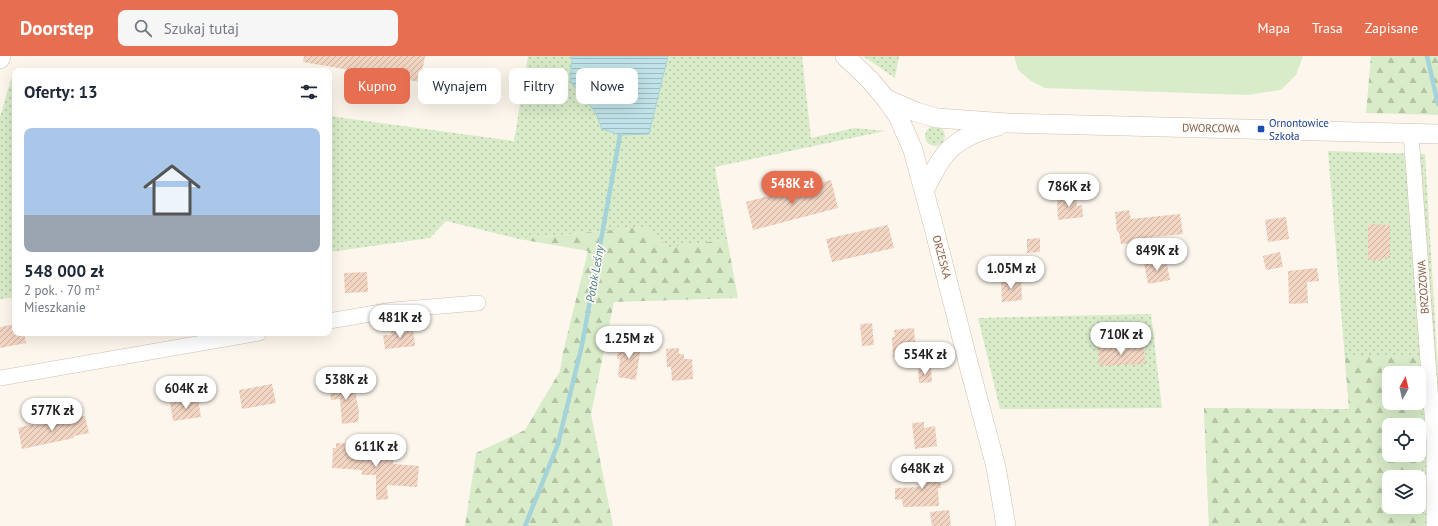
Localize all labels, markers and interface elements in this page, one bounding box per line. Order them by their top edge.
search box [118,10,398,46]
text: Doorstep [20,16,94,40]
icon: search [132,17,154,39]
text: Szukaj tutaj [164,19,239,38]
text: Mapa [1257,19,1290,37]
text: Trasa [1312,19,1343,37]
text: Zapisane [1365,19,1418,37]
chip: Kupno [344,68,410,104]
chip: Wynajem [418,68,501,104]
chip: Filtry [509,68,568,104]
chip: Nowe [576,68,638,104]
text: Oferty: 13 [24,81,98,103]
icon: filters [298,81,320,103]
place label: Ornontowice Szkoła [1269,116,1329,143]
street label: DWORCOWA [1182,120,1241,136]
marker: Ornontowice Szkoła [1256,124,1266,134]
icon: home [136,154,208,226]
pin: 548K zł [755,171,829,205]
pin: 786K zł [1032,174,1106,208]
text: 548K zł [770,175,814,192]
text: 786K zł [1047,178,1091,195]
street label: ORZESKA [929,234,955,281]
pin: 849K zł [1120,238,1194,272]
text: 849K zł [1135,242,1179,259]
water label: Potok Leśny [582,243,607,304]
pin: 1.05M zł [970,256,1052,290]
street label: BRZOZOWA [1414,259,1432,314]
text: 548 000 zł [24,260,104,282]
text: 1.05M zł [986,260,1036,277]
text: 2 pok. · 70 m² [24,282,100,299]
text: Mieszkanie [24,299,86,316]
pin: 481K zł [363,305,437,339]
text: 481K zł [378,309,422,326]
pin: 710K zł [1084,322,1158,356]
pin: 1.25M zł [588,326,670,360]
text: 710K zł [1099,326,1143,343]
text: 1.25M zł [604,330,654,347]
pin: 554K zł [888,342,962,376]
text: 554K zł [903,346,947,363]
north arrow [1382,366,1426,410]
map controls [1382,366,1426,514]
pin: 538K zł [309,367,383,401]
text: 538K zł [324,371,368,388]
pin: 604K zł [149,376,223,410]
text: 604K zł [164,380,208,397]
pin: 577K zł [15,398,89,432]
text: 577K zł [30,402,74,419]
button: locate [1382,418,1426,462]
pin: 611K zł [339,434,413,468]
text: 611K zł [354,438,398,455]
pin: 648K zł [885,456,959,490]
text: 648K zł [900,460,944,477]
button: layers [1382,470,1426,514]

